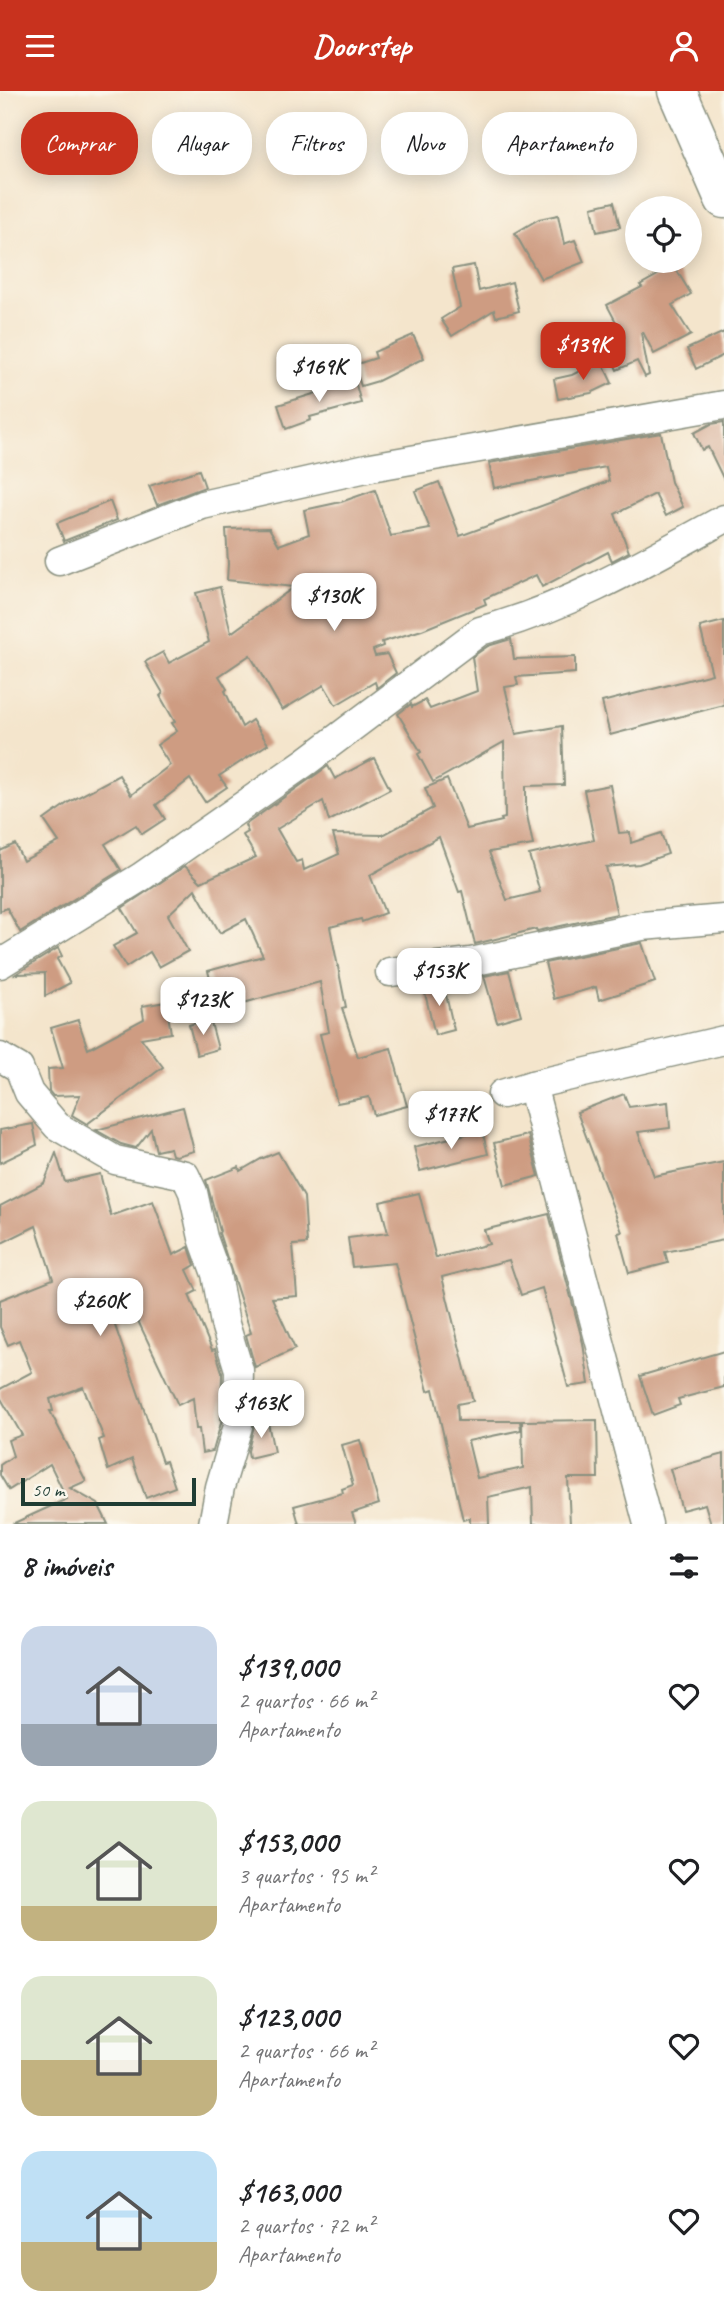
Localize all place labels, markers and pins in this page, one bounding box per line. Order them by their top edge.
pin: $139K [534,323,632,382]
pin: $169K [270,345,368,404]
pin: $130K [285,573,383,633]
pin: $153K [390,949,488,1008]
pin: $123K [154,977,252,1037]
pin: $177K [402,1091,500,1151]
pin: $260K [51,1279,149,1338]
pin: $163K [212,1381,310,1440]

